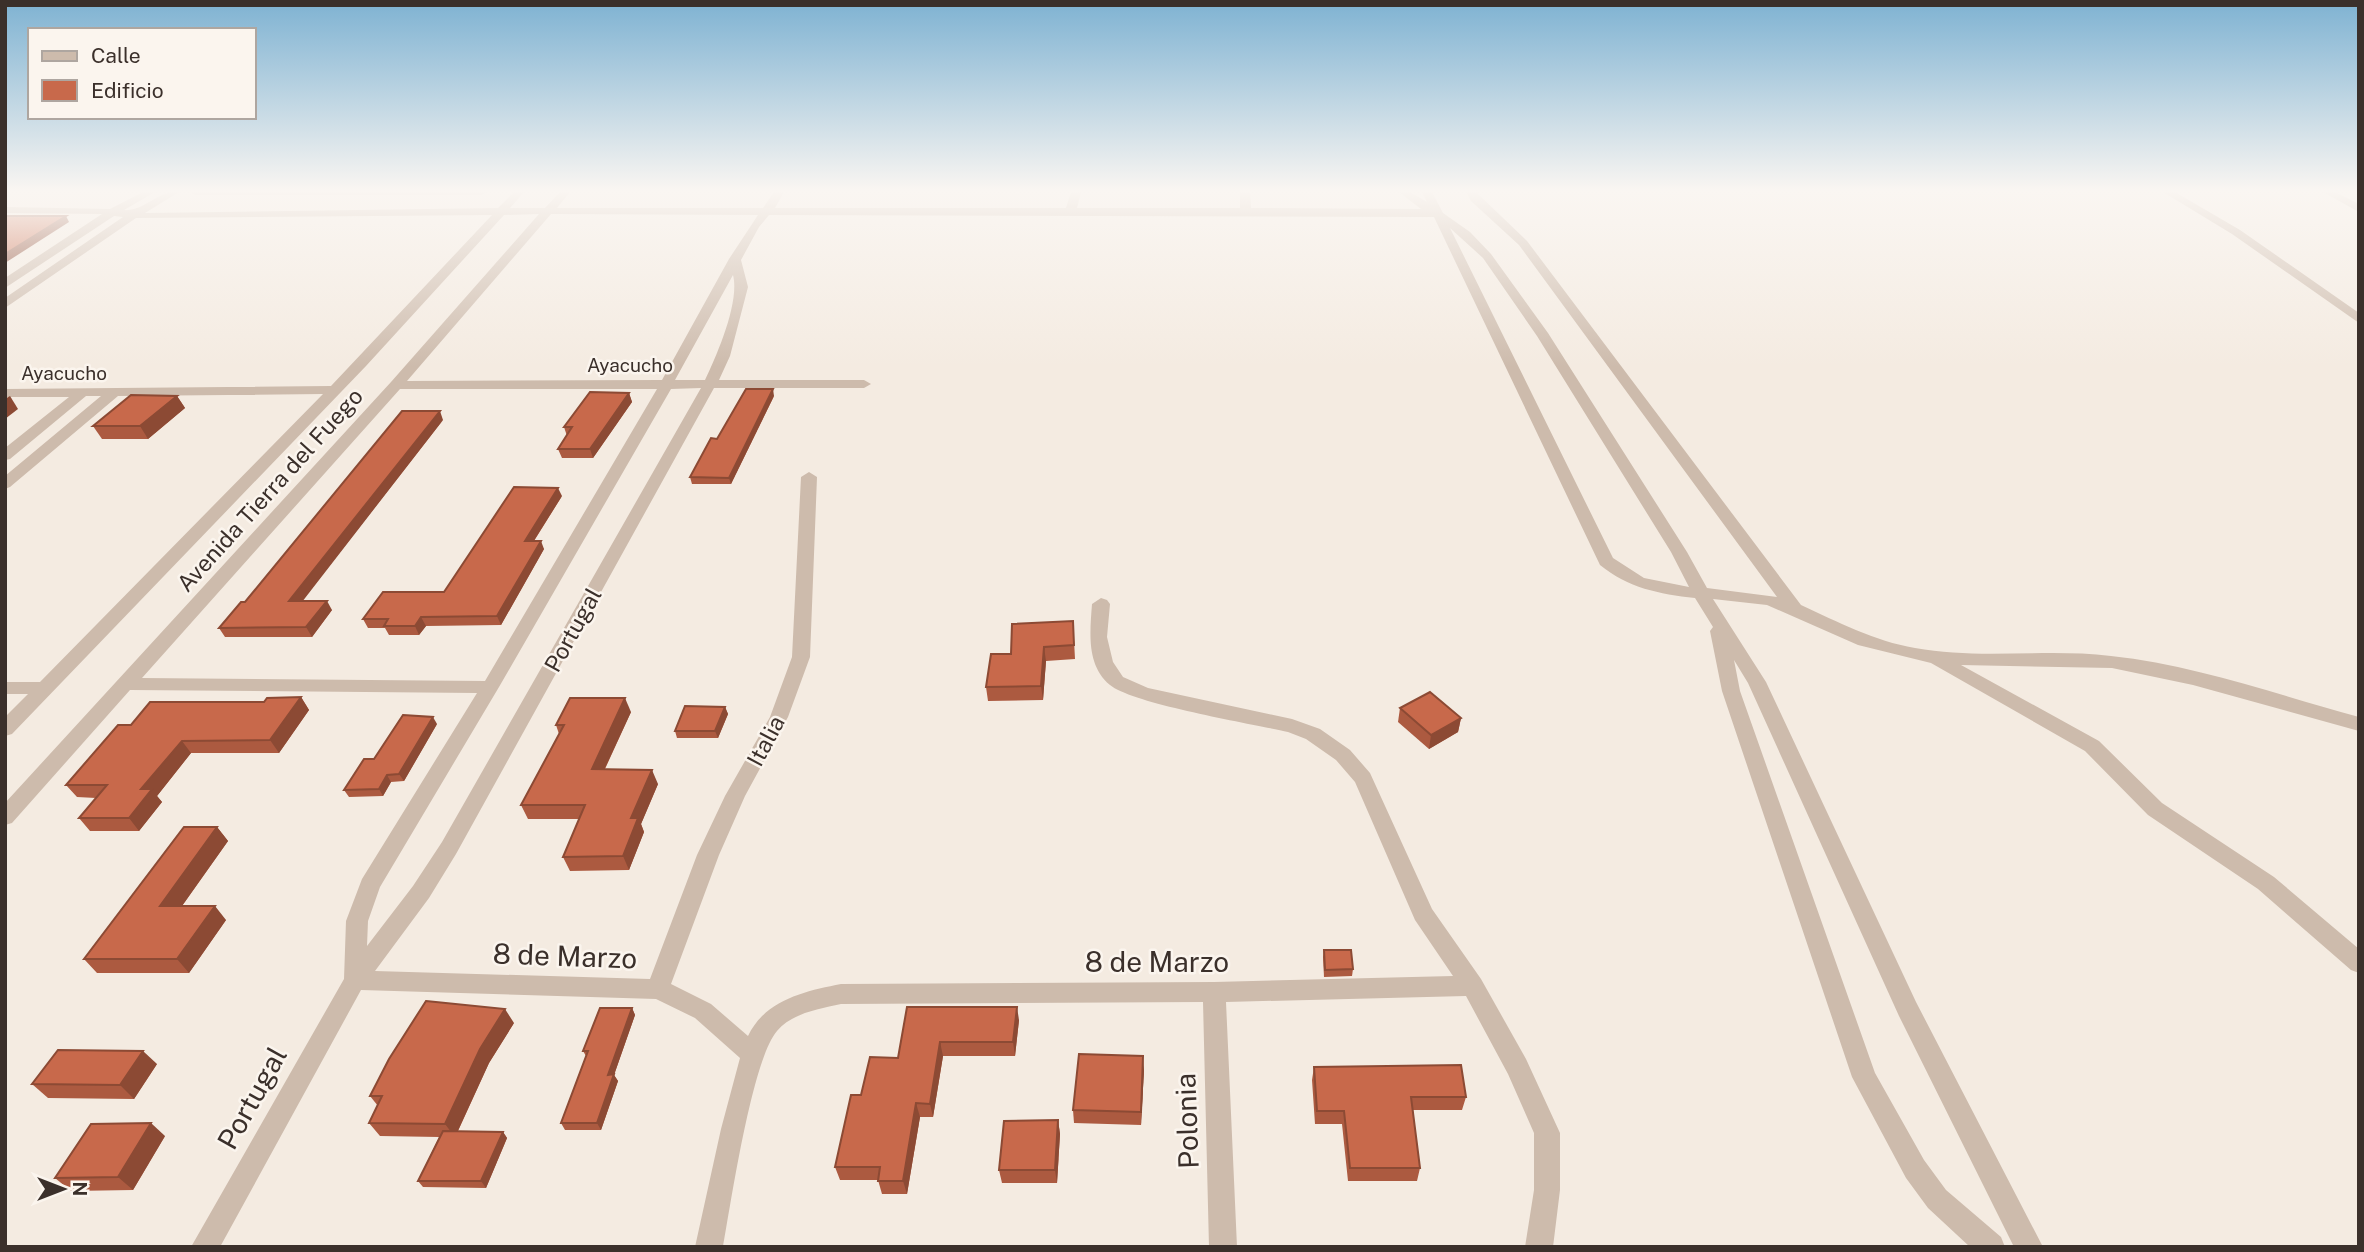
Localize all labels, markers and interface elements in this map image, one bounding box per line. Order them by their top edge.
legend [28,28,256,119]
text: Calle [91,43,141,68]
text: Edificio [91,78,164,103]
street label: Ayacucho [587,354,673,376]
street label: Ayacucho [21,362,107,384]
street label: Avenida Tierra del Fuego [171,382,368,597]
street label: Portugal [538,583,607,677]
street label: Italia [741,711,790,771]
street label: 8 de Marzo [492,936,638,975]
street label: 8 de Marzo [1085,945,1229,978]
street label: Portugal [210,1041,293,1155]
street label: Polonia [1168,1073,1205,1169]
north arrow [28,1154,98,1224]
text: N [69,1182,91,1196]

